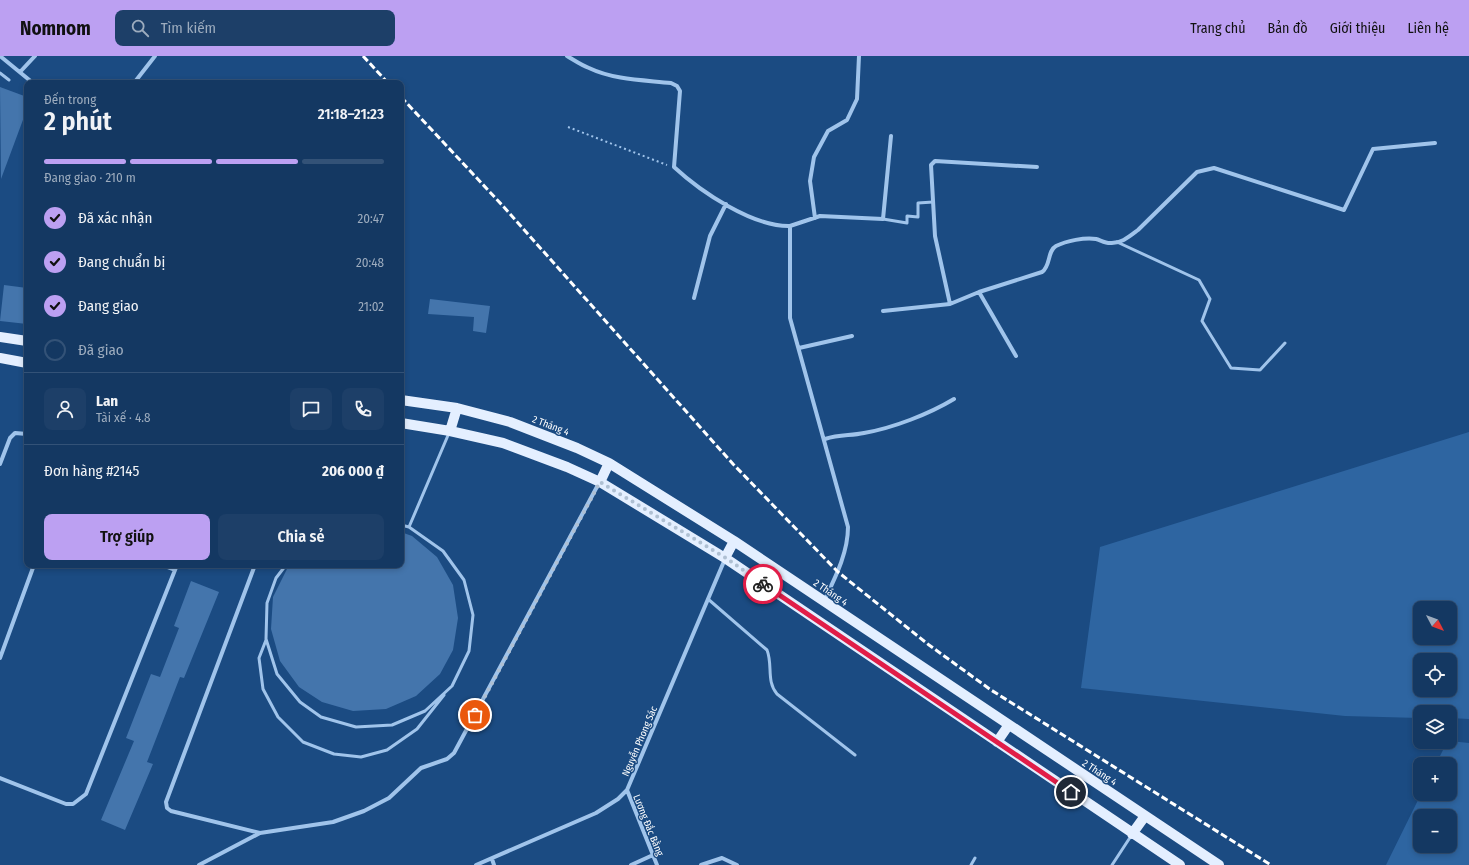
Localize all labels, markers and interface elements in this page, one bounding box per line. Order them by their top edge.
search box [115,10,395,46]
text: Nomnom [20,17,91,40]
icon: search [129,17,151,39]
text: Tìm kiếm [161,19,216,37]
text: Trang chủ [1190,20,1246,37]
text: Bản đồ [1268,20,1308,37]
text: Giới thiệu [1330,20,1385,37]
text: Liên hệ [1407,20,1449,37]
text: Đến trong [44,92,96,107]
text: 21:18–21:23 [318,105,384,123]
text: 2 phút [44,106,112,137]
text: Đang giao · 210 m [44,170,136,185]
icon: check [44,207,66,229]
text: Đã xác nhận [78,209,152,227]
text: 20:47 [357,211,384,226]
icon: check [44,251,66,273]
text: Đang chuẩn bị [78,253,165,271]
text: 20:48 [356,255,384,270]
icon: check [44,295,66,317]
text: Đang giao [78,297,139,315]
text: 21:02 [358,299,384,314]
text: Đã giao [78,341,124,359]
button: person [44,388,86,430]
button: chat [290,388,332,430]
button: phone [342,388,384,430]
text: Lan [96,392,118,410]
text: Tài xế · 4.8 [96,410,150,425]
street label: 2 Tháng 4 [530,413,571,439]
text: Đơn hàng #2145 [44,462,139,480]
text: 206 000 ₫ [322,462,384,480]
button: Trợ giúp [44,514,210,560]
button: Chia sẻ [218,514,384,560]
courier [743,564,783,604]
icon: bike [752,573,774,595]
street label: 2 Tháng 4 [811,577,850,609]
north arrow [1413,601,1457,645]
map controls [1413,601,1457,853]
button: locate [1413,653,1457,697]
pin [458,698,492,732]
icon: bag [464,704,486,726]
street label: Nguyễn Phong Sác [619,704,660,778]
button: layers [1413,705,1457,749]
street label: 2 Tháng 4 [1080,757,1119,788]
button: + [1413,757,1457,801]
pin [1054,775,1088,809]
icon: home [1060,781,1082,803]
street label: Lương Đắc Bằng [630,792,668,858]
button: − [1413,809,1457,853]

